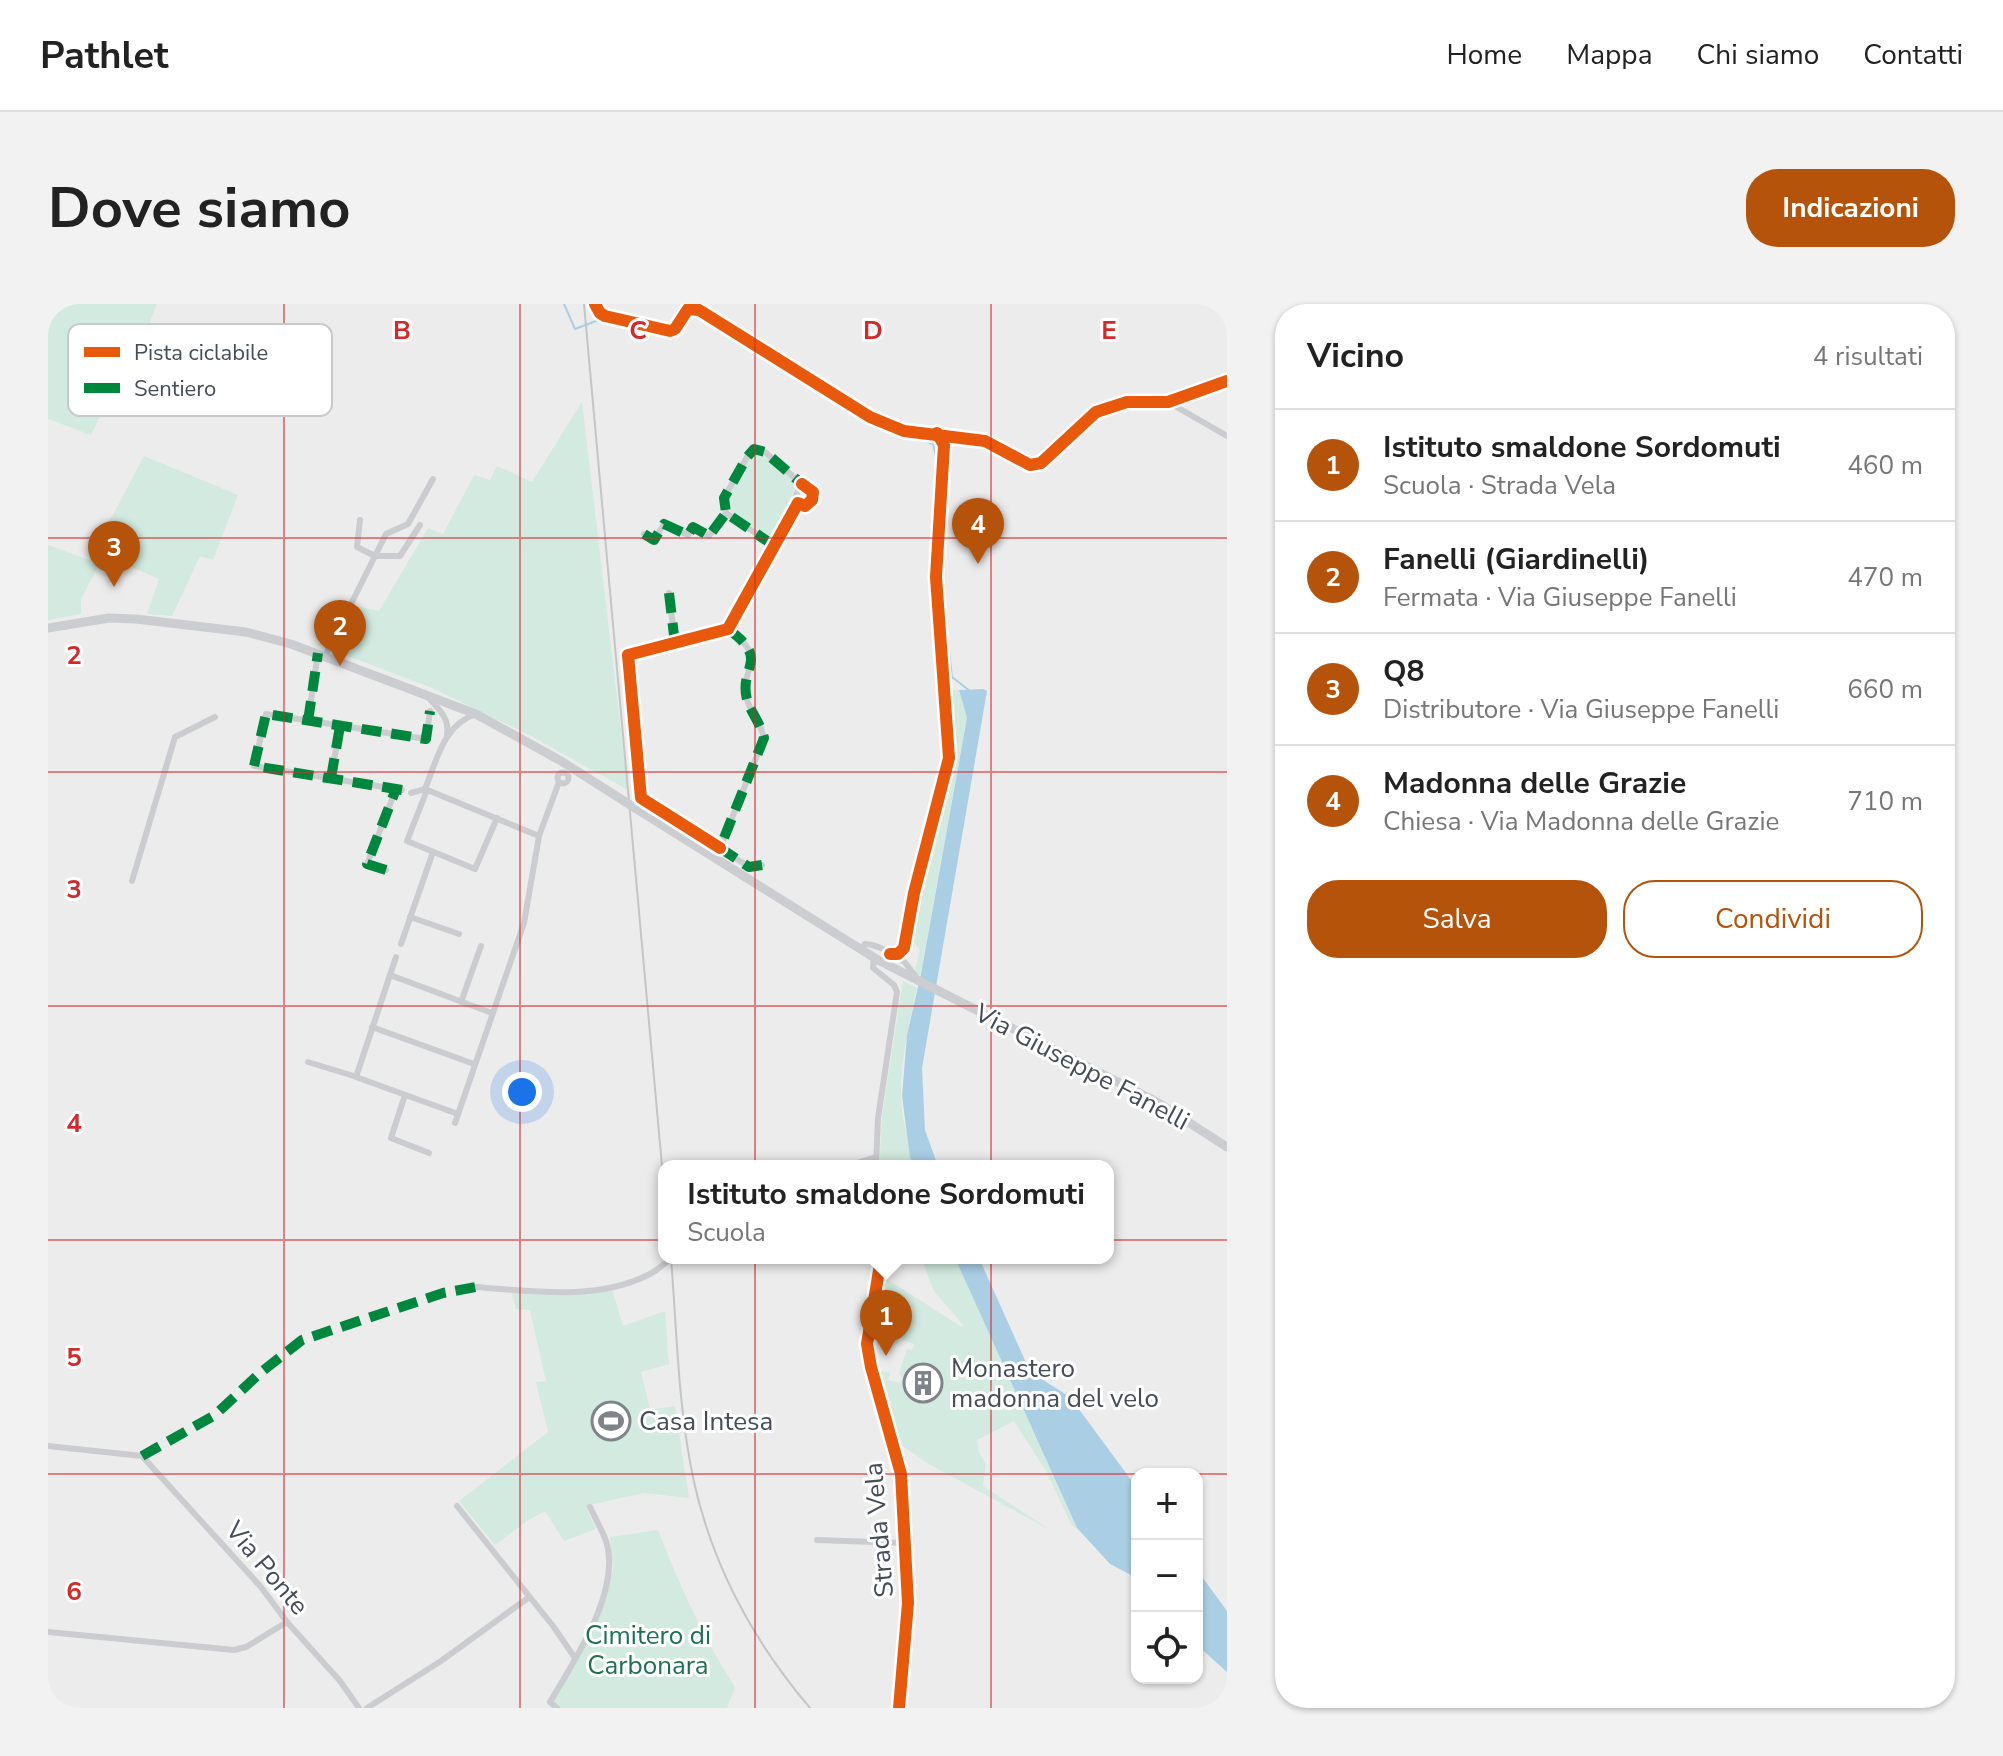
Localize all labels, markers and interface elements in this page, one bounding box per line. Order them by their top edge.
text: Pathlet [40,30,169,81]
text: Home [1446,36,1522,74]
text: Mappa [1566,36,1653,74]
text: Chi siamo [1697,36,1819,74]
text: Contatti [1863,36,1963,74]
button: Indicazioni [1746,169,1955,247]
text: Dove siamo [48,170,350,247]
text: B [393,313,411,348]
text: C [629,313,647,348]
text: D [863,313,883,348]
text: E [1101,313,1117,348]
legend [68,324,332,416]
text: Vicino [1307,333,1404,379]
text: Pista ciclabile [134,338,268,368]
text: 4 risultati [1813,339,1923,374]
text: Sentiero [134,374,216,404]
text: Istituto smaldone Sordomuti [1383,427,1781,468]
text: 1 [1325,448,1341,483]
text: 460 m [1847,448,1923,483]
text: Scuola · Strada Vela [1383,468,1616,503]
pin: 4 [952,498,1004,564]
pin: 3 [88,521,140,587]
text: Fanelli (Giardinelli) [1383,539,1650,580]
text: 2 [1325,560,1341,595]
text: 470 m [1847,560,1923,595]
text: Fermata · Via Giuseppe Fanelli [1383,580,1737,615]
pin: 2 [314,600,366,666]
text: 2 [66,638,82,673]
text: Q8 [1383,651,1425,692]
text: 3 [1325,672,1341,707]
text: 660 m [1847,672,1923,707]
text: Distributore · Via Giuseppe Fanelli [1383,692,1779,727]
text: Madonna delle Grazie [1383,763,1686,804]
text: 4 [1325,784,1341,819]
text: 710 m [1847,784,1923,819]
text: Chiesa · Via Madonna delle Grazie [1383,804,1779,839]
text: 3 [66,872,82,907]
button: Salva [1307,880,1607,958]
button: Condividi [1623,880,1923,958]
street label: Via Giuseppe Fanelli [968,995,1196,1138]
your location [502,1072,542,1112]
text: 4 [66,1106,82,1141]
popup [658,1160,1114,1264]
text: Istituto smaldone Sordomuti [687,1174,1085,1215]
text: Scuola [687,1215,766,1250]
pin: 1 [860,1290,912,1356]
text: 5 [66,1340,82,1375]
place label: Monastero madonna del velo [951,1351,1159,1416]
building icon: Monastero madonna del velo [902,1362,944,1404]
sports icon: Casa Intesa [590,1400,632,1442]
place label: Casa Intesa [639,1404,773,1439]
street label: Strada Vela [856,1461,902,1599]
map controls [1131,1468,1203,1684]
button: + [1131,1468,1203,1540]
street label: Via Ponte [217,1513,317,1622]
button: − [1131,1540,1203,1612]
text: 6 [66,1574,82,1609]
button: locate [1131,1612,1203,1684]
park label: Cimitero di Carbonara [585,1618,711,1683]

